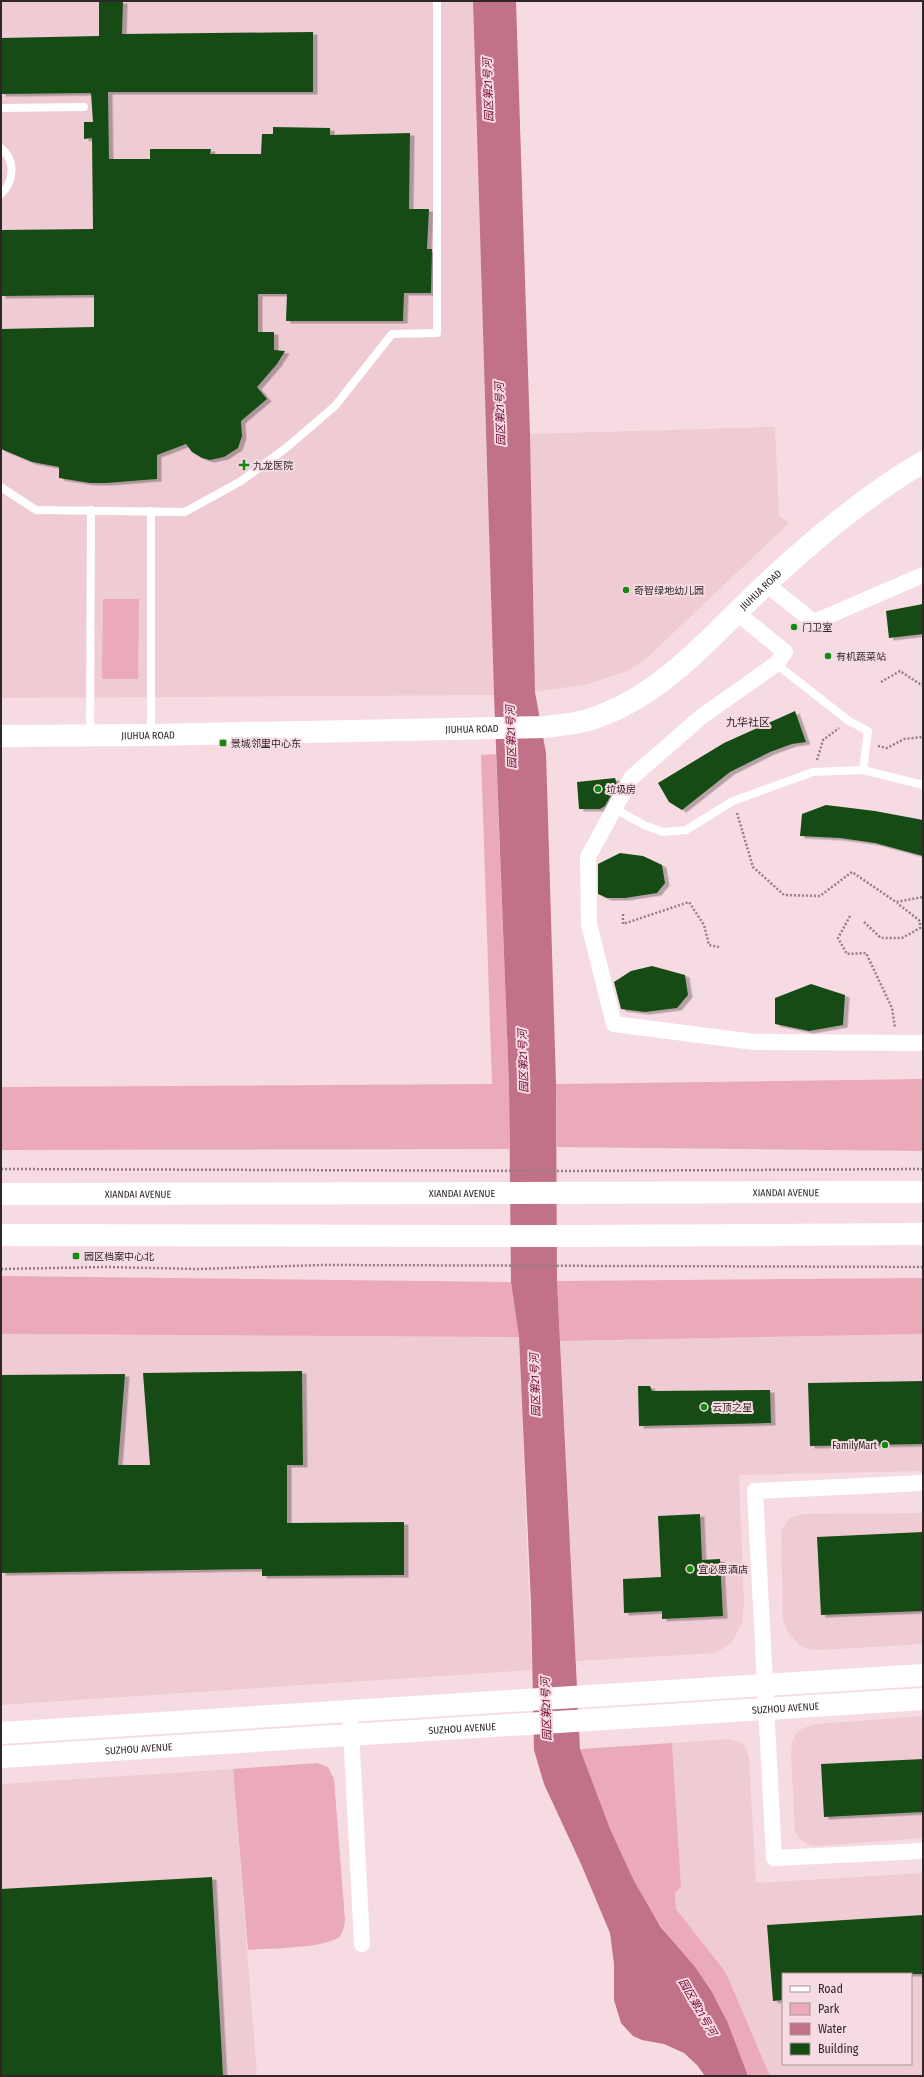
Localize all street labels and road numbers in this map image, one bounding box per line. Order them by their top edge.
street label: JIUHUA ROAD [738,568,785,613]
street label: JIUHUA ROAD [445,723,499,736]
street label: JIUHUA ROAD [121,730,175,742]
street label: XIANDAI AVENUE [753,1187,820,1199]
street label: XIANDAI AVENUE [429,1188,496,1200]
street label: XIANDAI AVENUE [105,1189,172,1201]
street label: SUZHOU AVENUE [751,1701,820,1717]
street label: SUZHOU AVENUE [428,1721,497,1737]
street label: SUZHOU AVENUE [105,1741,173,1757]

